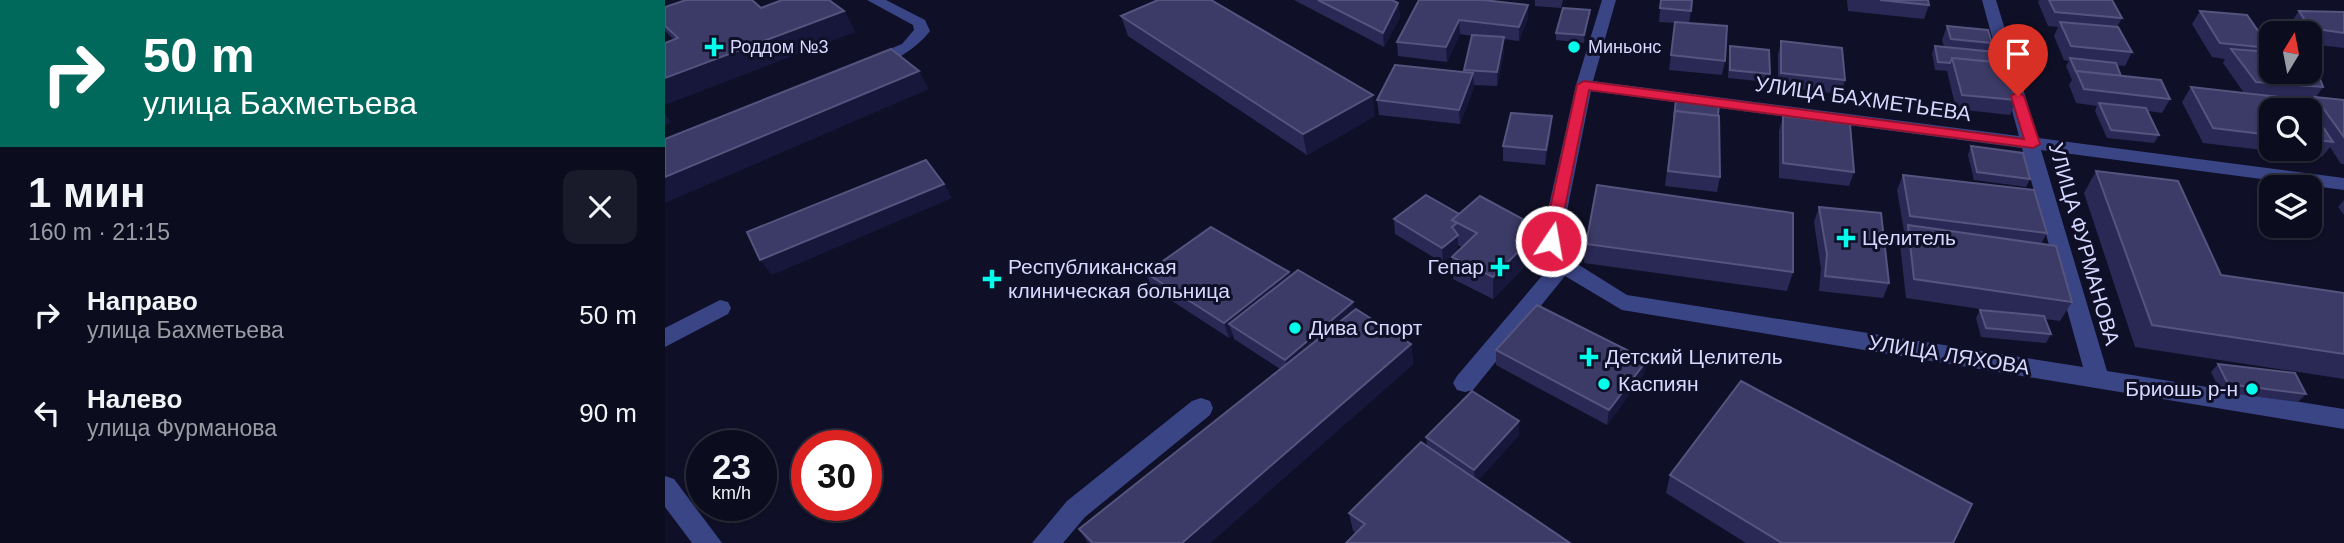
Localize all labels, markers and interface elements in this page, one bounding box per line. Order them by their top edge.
north arrow [2259,21,2322,84]
map controls [2259,21,2322,238]
pin [1988,24,2048,96]
icon: right [28,28,119,119]
text: 50 m [143,28,255,82]
icon: arrive [1999,35,2037,73]
marker: Роддом №3 [704,37,724,57]
place label: Роддом №3 [730,37,829,57]
place label: Миньонс [1588,37,1661,57]
marker: Миньонс [1566,39,1582,55]
street label: УЛИЦА БАХМЕТЬЕВА [1754,72,1972,125]
text: улица Бахметьева [143,85,417,121]
button: search [2259,98,2322,161]
street label: УЛИЦА ФУРМАНОВА [2045,140,2124,348]
text: 1 мин [28,169,145,216]
button: close [563,170,637,244]
button: layers [2259,175,2322,238]
position arrow [1514,204,1588,278]
text: 160 m · 21:15 [28,219,170,245]
place label: Целитель [1862,226,1956,249]
marker: Целитель [1836,228,1856,248]
place label: Республиканская клиническая больница [1008,255,1230,302]
place label: Гепар [1428,255,1484,278]
marker: Гепар [1490,257,1510,277]
marker: Республиканская клиническая больница [982,269,1002,289]
text: Направо [87,286,198,316]
icon: right [28,296,66,334]
text: 50 m [579,300,637,330]
place label: Дива Спорт [1309,316,1423,339]
text: улица Бахметьева [87,317,284,343]
marker: Дива Спорт [1287,320,1303,336]
street label: УЛИЦА ЛЯХОВА [1867,330,2031,379]
place label: Детский Целитель [1605,345,1783,368]
marker: Детский Целитель [1579,347,1599,367]
place label: Каспиян [1618,372,1698,395]
marker: Каспиян [1596,376,1612,392]
place label: Бриошь р-н [2125,377,2238,400]
marker: Бриошь р-н [2244,381,2260,397]
text: Налево [87,384,182,414]
icon: left [28,394,66,432]
text: 90 m [579,398,637,428]
text: улица Фурманова [87,415,277,441]
speed limit sign: 30 [791,430,882,521]
text: 23 [712,447,751,486]
text: km/h [712,483,751,503]

